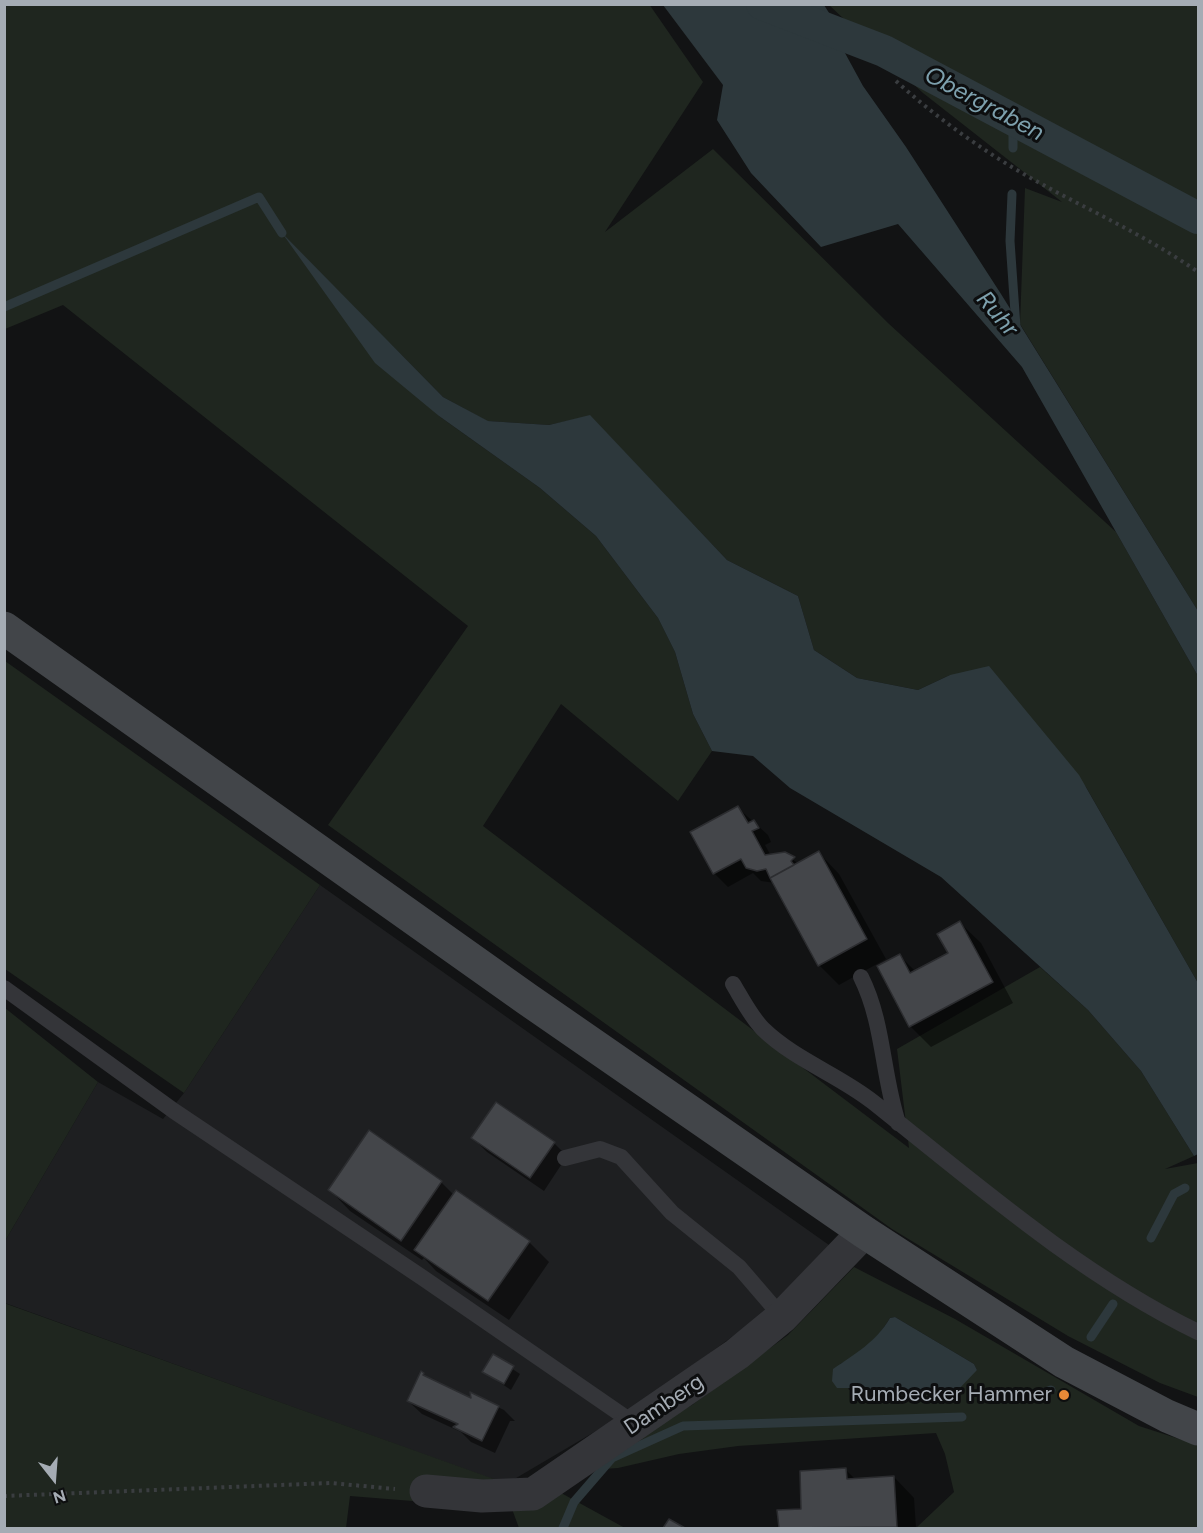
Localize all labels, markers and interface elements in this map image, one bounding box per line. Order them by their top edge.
water label: Obergraben [919,61,1049,147]
water label: Ruhr [970,286,1024,342]
street label: Damberg [619,1369,709,1441]
place label: Rumbecker Hammer [850,1382,1052,1408]
marker: Rumbecker Hammer [1057,1388,1071,1402]
north arrow [24,1449,84,1509]
text: N [51,1486,68,1508]

